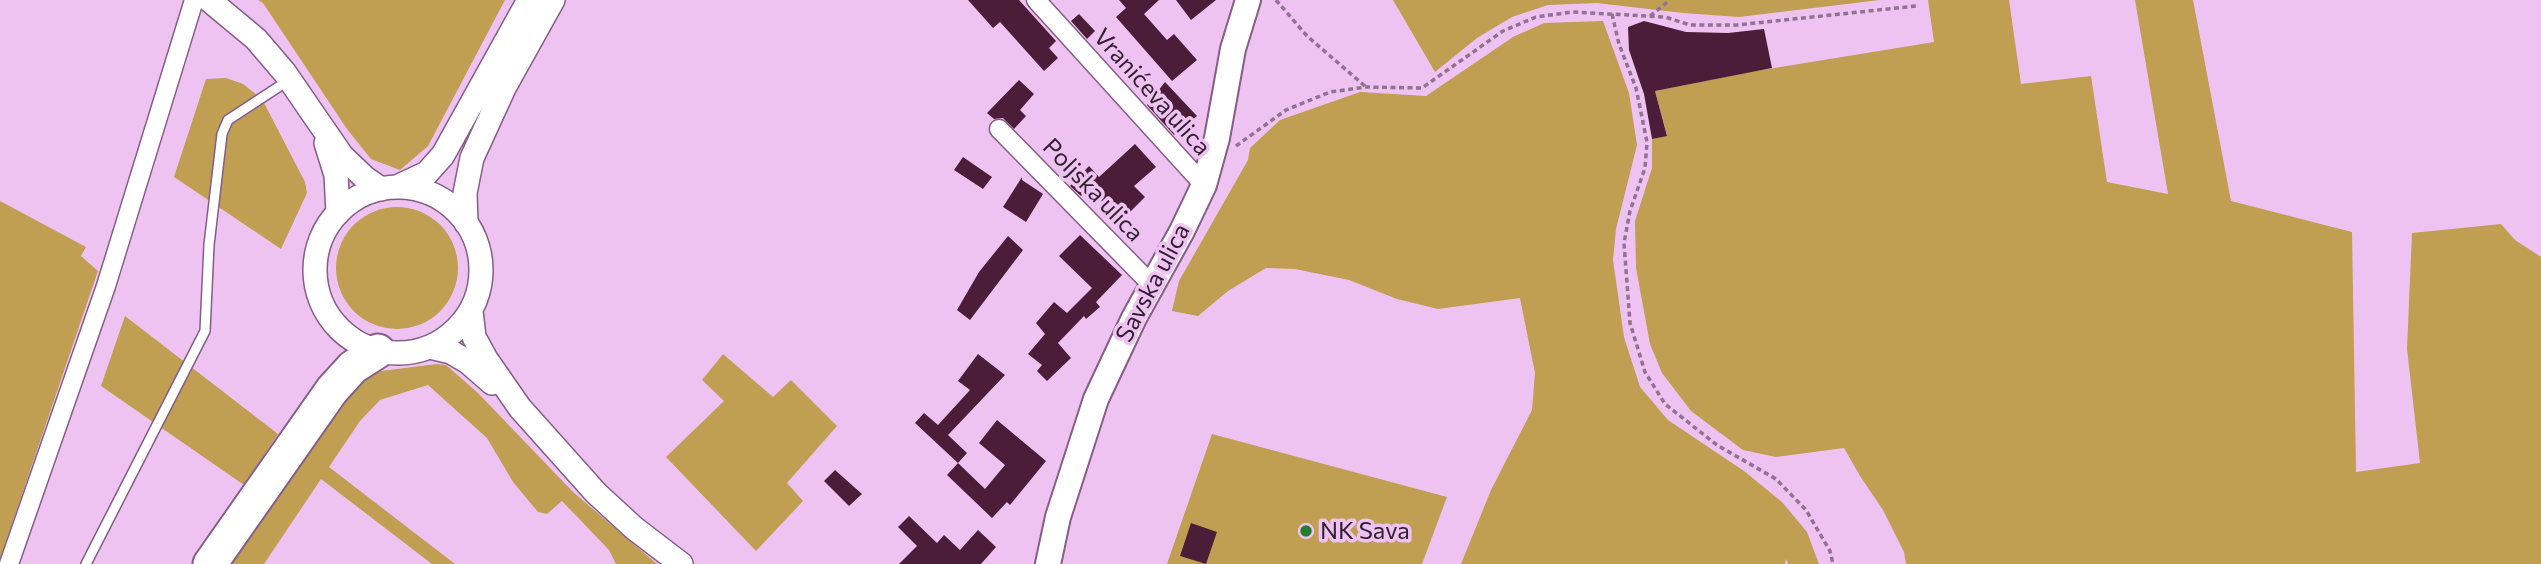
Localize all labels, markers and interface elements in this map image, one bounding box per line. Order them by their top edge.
street label: Vranićeva ulica [1088,23,1216,161]
street label: Poljska ulica [1037,132,1149,248]
street label: Savska ulica [1110,219,1196,347]
place label: NK Sava [1320,517,1410,545]
marker: NK Sava [1298,523,1314,539]

